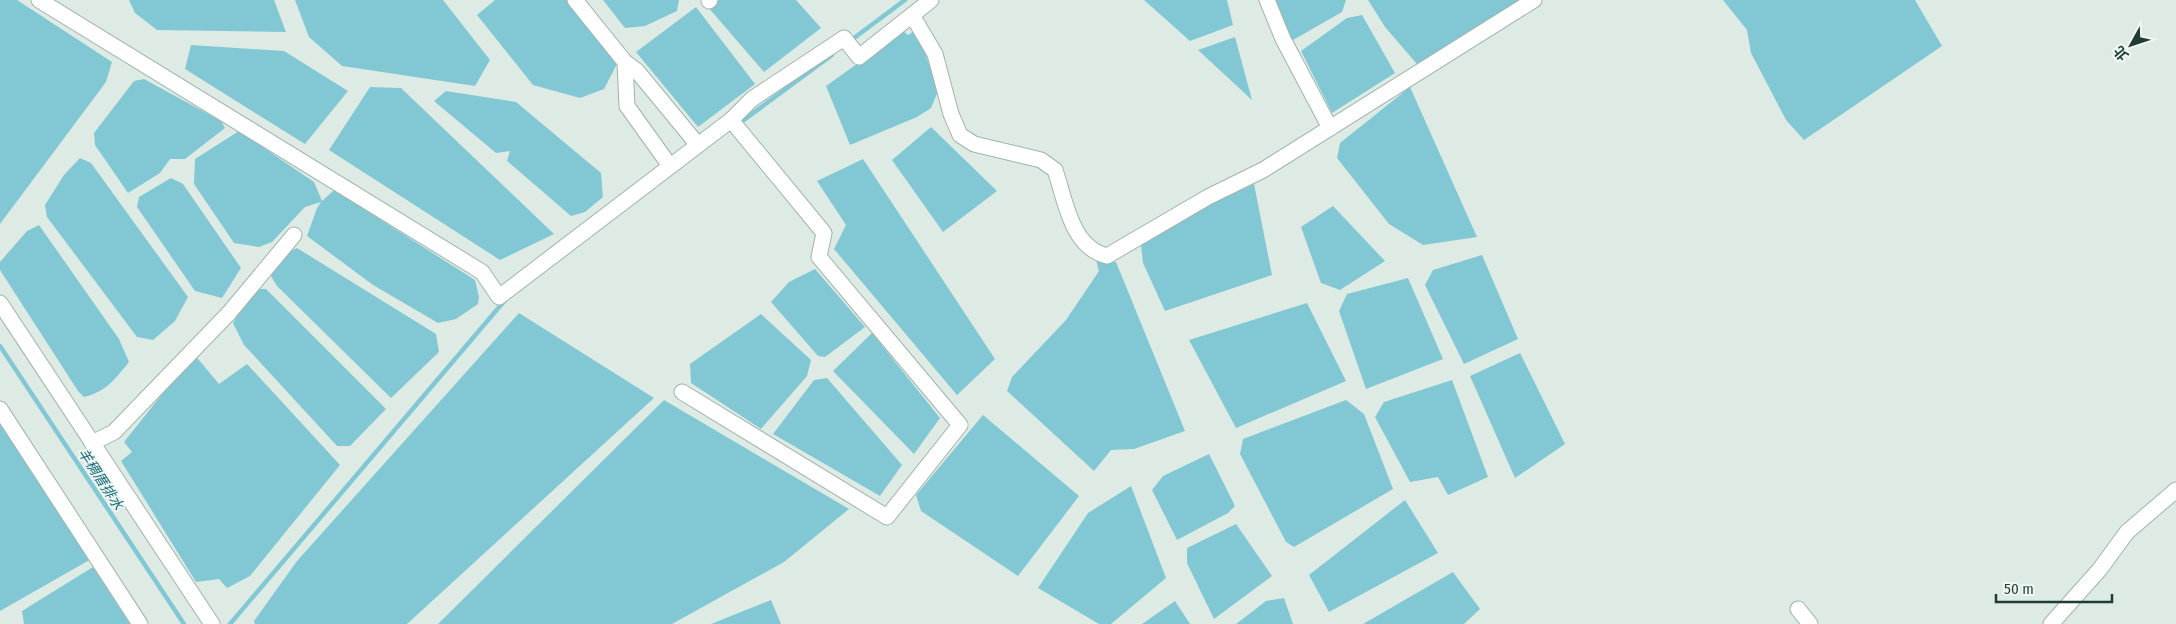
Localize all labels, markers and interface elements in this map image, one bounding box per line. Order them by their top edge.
north arrow [2106,20,2156,70]
text: 北 [2110,42,2132,64]
water label: 羊稠厝排水 [74,445,127,514]
scale bar [1996,572,2112,604]
text: 50 m [2004,580,2034,598]

